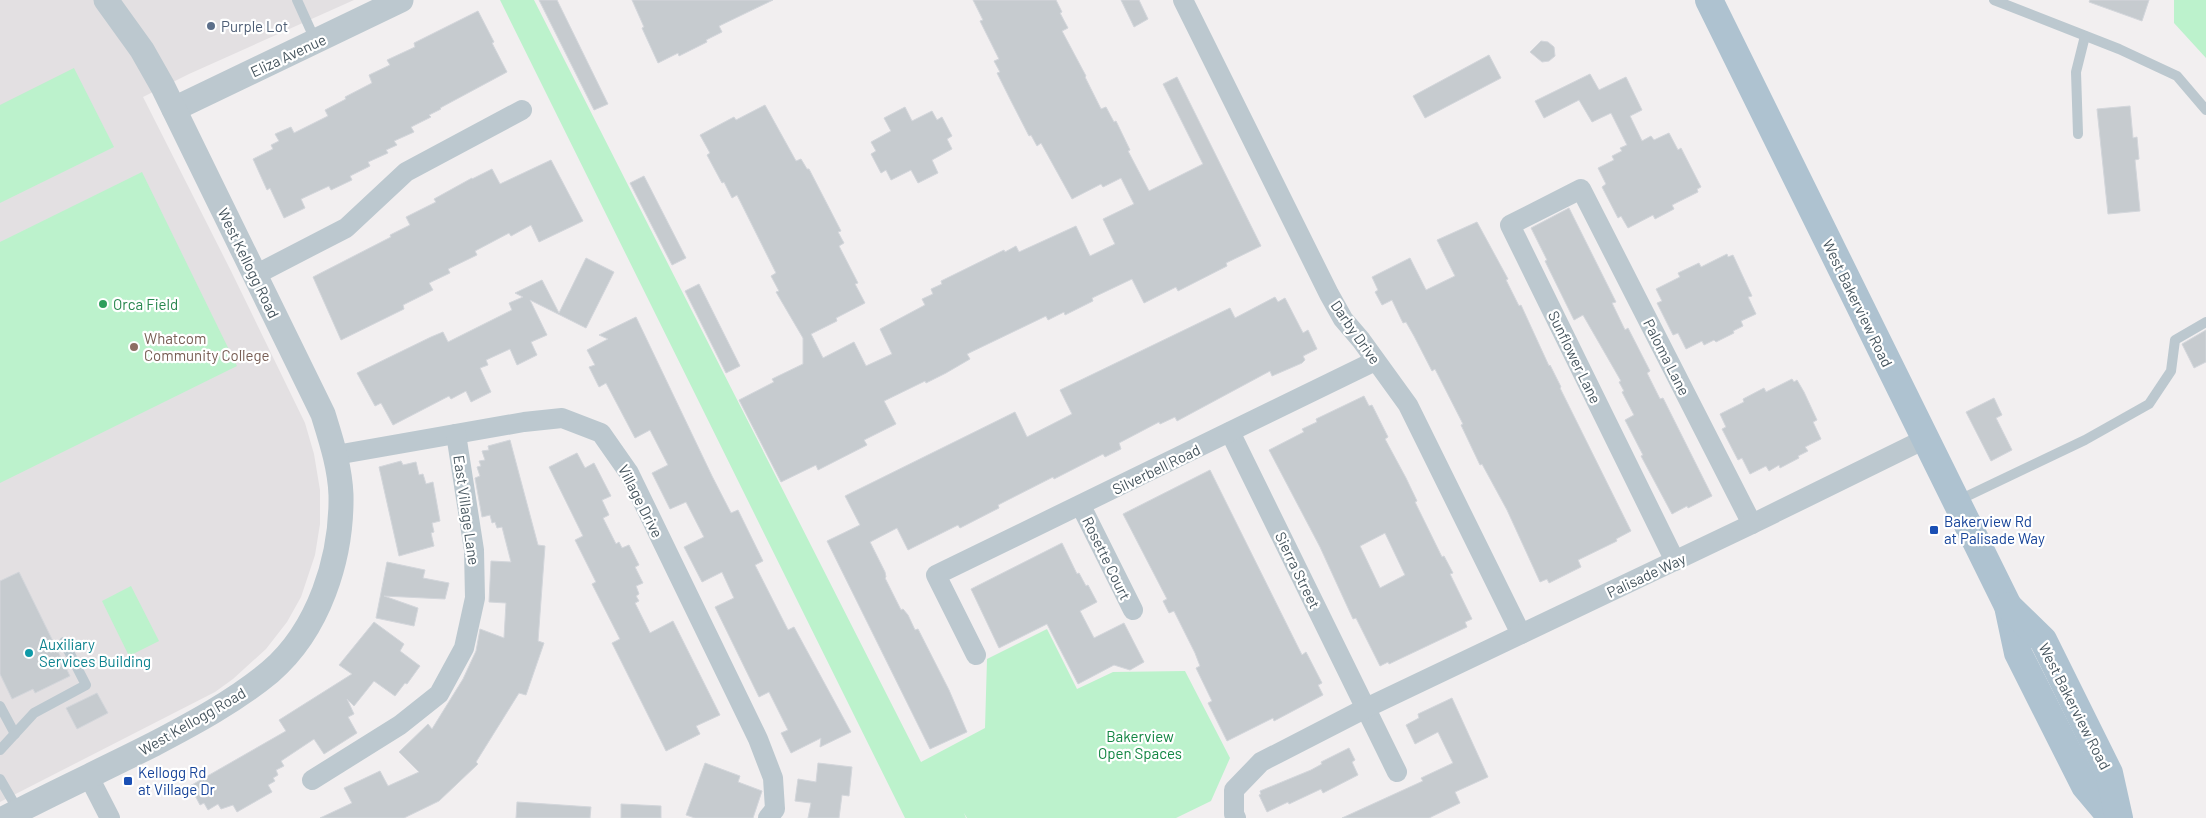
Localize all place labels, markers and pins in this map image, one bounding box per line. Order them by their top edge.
place label: Purple Lot [221,17,288,35]
marker: Purple Lot [205,20,217,32]
place label: Orca Field [113,295,178,313]
marker: Orca Field [97,298,109,310]
place label: Whatcom Community College [144,329,270,364]
marker: Whatcom Community College [128,341,140,353]
place label: Bakerview Rd at Palisade Way [1944,512,2045,547]
marker: Bakerview Rd at Palisade Way [1928,524,1940,536]
place label: Auxiliary Services Building [39,635,151,670]
marker: Auxiliary Services Building [23,647,35,659]
place label: Kellogg Rd at Village Dr [138,763,216,798]
marker: Kellogg Rd at Village Dr [122,775,134,787]

